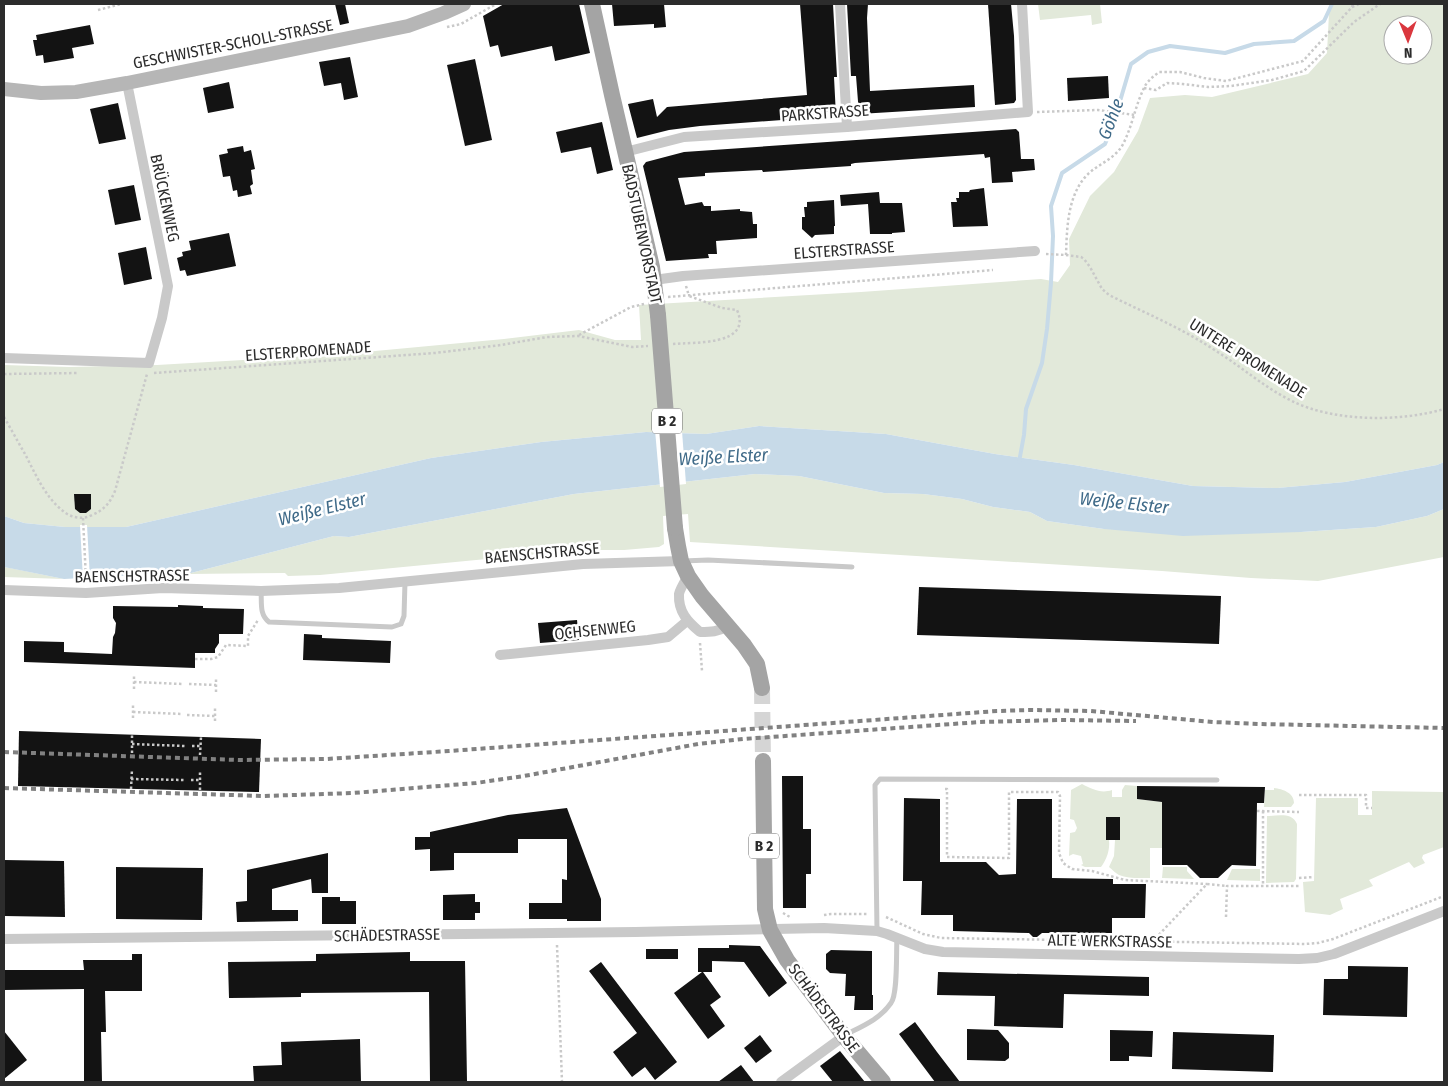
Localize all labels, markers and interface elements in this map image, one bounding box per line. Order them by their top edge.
street label: GESCHWISTER-SCHOLL-STRASSE [131,15,335,73]
north arrow [1383,15,1433,65]
text: N [1404,44,1413,61]
water label: Göhle [1093,95,1129,143]
street label: PARKSTRASSE [780,100,870,126]
street label: BRÜCKENWEG [146,152,184,244]
street label: BADSTUBENVORSTADT [618,162,666,306]
street label: ELSTERSTRASSE [793,237,895,263]
street label: UNTERE PROMENADE [1186,314,1310,402]
street label: ELSTERPROMENADE [244,337,372,365]
road number: B 2 [652,408,682,434]
water label: Weiße Elster [678,444,769,470]
water label: Weiße Elster [276,487,369,530]
water label: Weiße Elster [1078,487,1170,519]
street label: BAENSCHSTRASSE [484,539,600,567]
street label: BAENSCHSTRASSE [74,565,190,587]
street label: OCHSENWEG [553,616,637,644]
road number: B 2 [749,834,779,858]
street label: SCHÄDESTRASSE [334,925,440,945]
street label: ALTE WERKSTRASSE [1047,930,1173,952]
street label: SCHÄDESTRASSE [784,960,864,1056]

